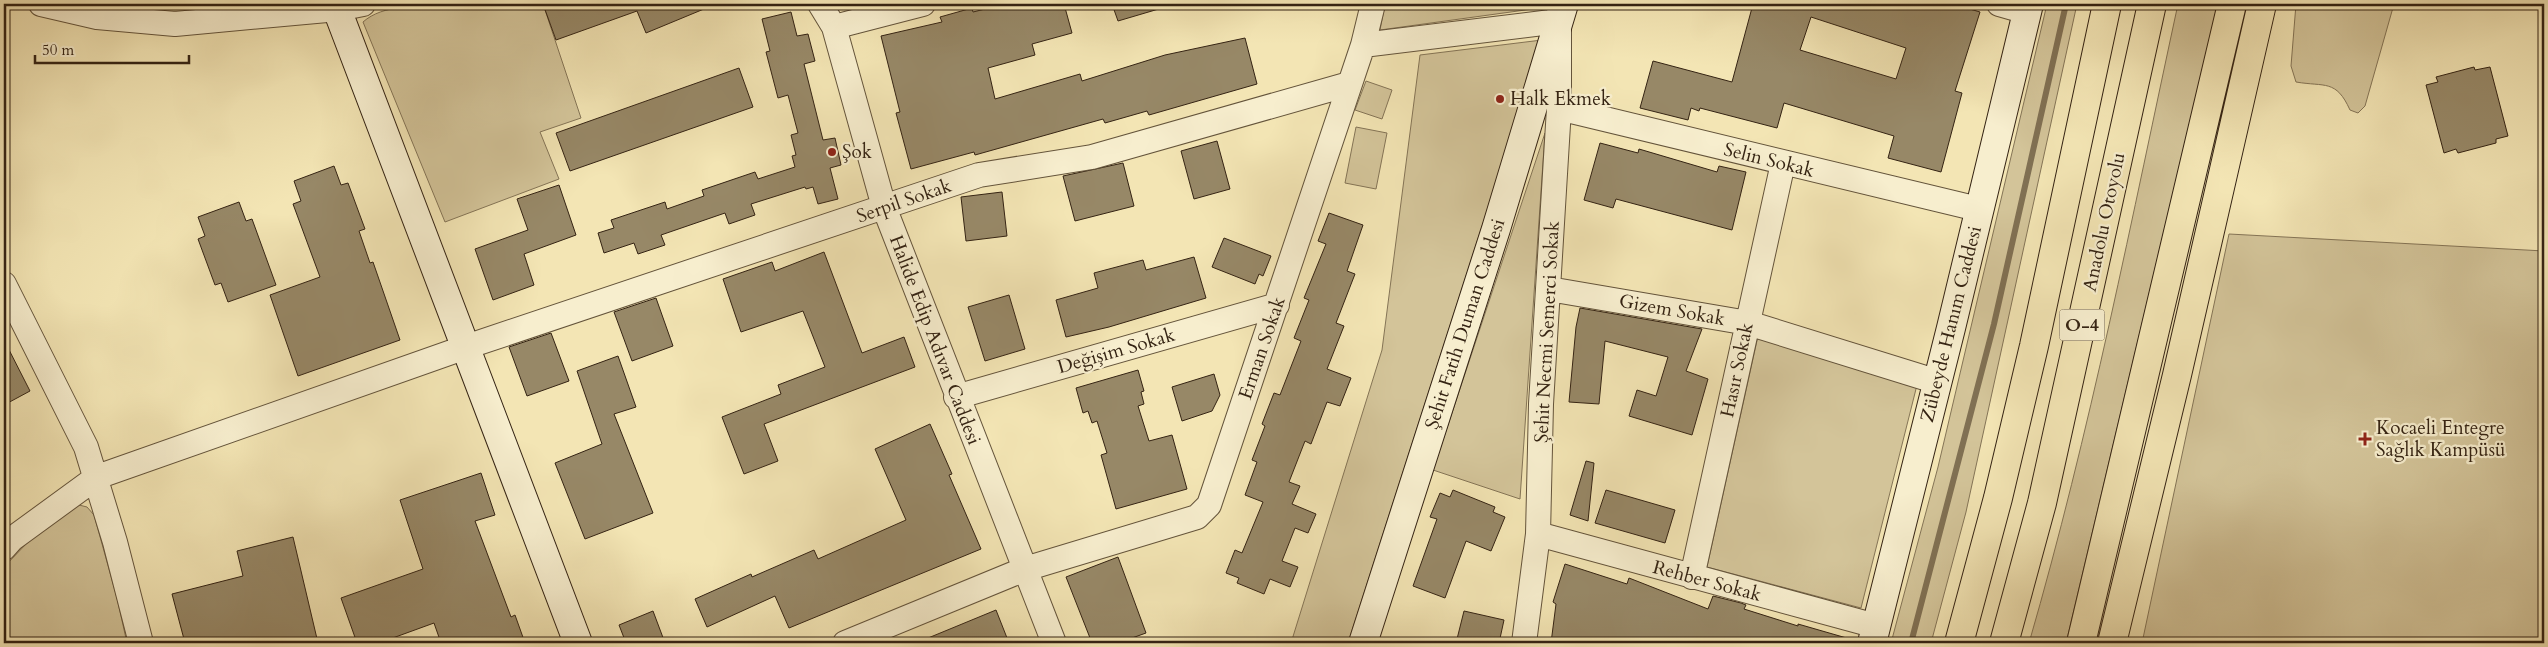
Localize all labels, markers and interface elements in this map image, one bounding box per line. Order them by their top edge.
scale bar [35,32,189,64]
text: 50 m [42,40,74,60]
place label: Halk Ekmek [1510,86,1612,112]
marker: Halk Ekmek [1494,93,1506,105]
street label: Selin Sokak [1721,136,1818,184]
place label: Şok [842,139,873,165]
marker: Şok [826,146,838,158]
street label: Anadolu Otoyolu [2077,150,2131,294]
street label: Serpil Sokak [853,172,956,229]
street label: Şehit Fatih Duman Caddesi [1419,215,1511,433]
street label: Şehit Necmi Semerci Sokak [1528,220,1566,444]
street label: Zübeyde Hanım Caddesi [1914,223,1988,425]
street label: Halide Edip Adıvar Caddesi [883,231,987,449]
street label: Gizem Sokak [1617,288,1728,332]
street label: Erman Sokak [1232,292,1292,403]
road number: O-4 [2060,310,2104,340]
street label: Hasır Sokak [1714,319,1760,420]
street label: Değişim Sokak [1054,322,1179,380]
place label: Kocaeli Entegre Sağlık Kampüsü [2376,415,2506,463]
marker: Kocaeli Entegre Sağlık Kampüsü [2358,432,2372,446]
street label: Rehber Sokak [1650,554,1765,608]

